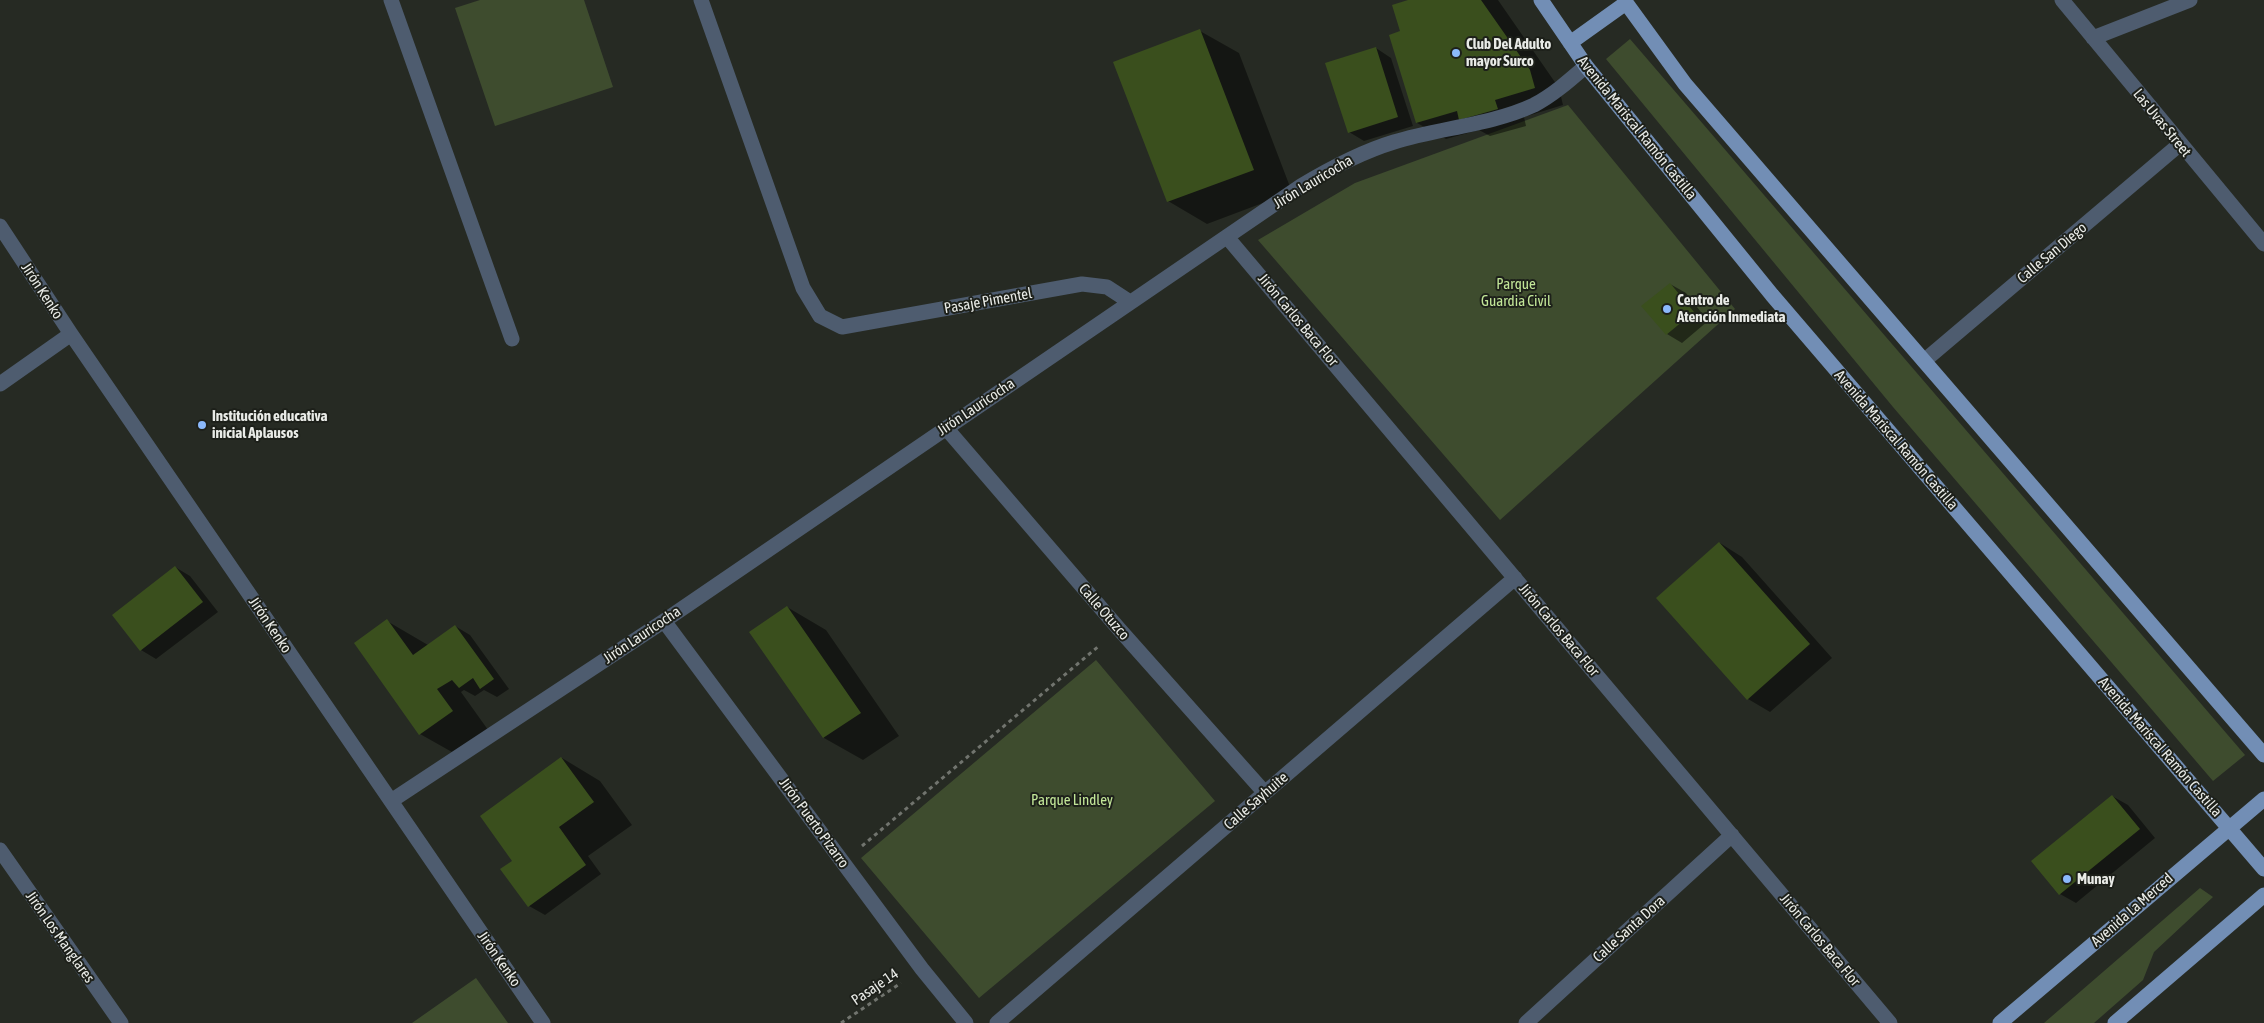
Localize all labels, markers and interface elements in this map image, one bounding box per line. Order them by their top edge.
place label: Club Del Adulto mayor Surco [1466,35,1551,70]
marker: Club Del Adulto mayor Surco [1450,47,1462,59]
street label: Avenida Mariscal Ramón Castilla [1574,53,1700,203]
street label: Las Uvas Street [2129,85,2195,161]
street label: Jirón Lauricocha [1270,151,1356,213]
street label: Calle San Diego [2014,219,2090,287]
street label: Jirón Kenko [17,259,67,323]
street label: Jirón Carlos Baca Flor [1254,270,1342,370]
park label: Parque Guardia Civil [1481,275,1551,310]
street label: Pasaje Pimentel [943,284,1033,318]
place label: Centro de Atención Inmediata [1677,291,1785,326]
marker: Centro de Atención Inmediata [1661,303,1673,315]
street label: Avenida Mariscal Ramón Castilla [1830,366,1962,514]
street label: Jirón Lauricocha [934,375,1018,439]
place label: Institución educativa inicial Aplausos [212,407,327,442]
marker: Institución educativa inicial Aplausos [196,419,208,431]
street label: Calle Otuzco [1075,580,1133,644]
street label: Jirón Carlos Baca Flor [1515,580,1603,680]
street label: Jirón Kenko [245,594,295,656]
street label: Jirón Lauricocha [600,603,684,667]
street label: Avenida Mariscal Ramón Castilla [2094,673,2226,821]
street label: Calle Sayhuite [1220,768,1292,834]
street label: Jirón Puerto Pizarro [775,775,853,871]
park label: Parque Lindley [1031,791,1113,809]
place label: Munay [2077,870,2115,888]
street label: Avenida La Merced [2087,870,2177,950]
marker: Munay [2061,873,2073,885]
street label: Jirón Los Manglares [22,888,98,986]
street label: Jirón Carlos Baca Flor [1776,890,1864,990]
street label: Calle Santa Dora [1589,892,1669,966]
street label: Jirón Kenko [473,928,525,990]
street label: Pasaje 14 [848,965,902,1009]

